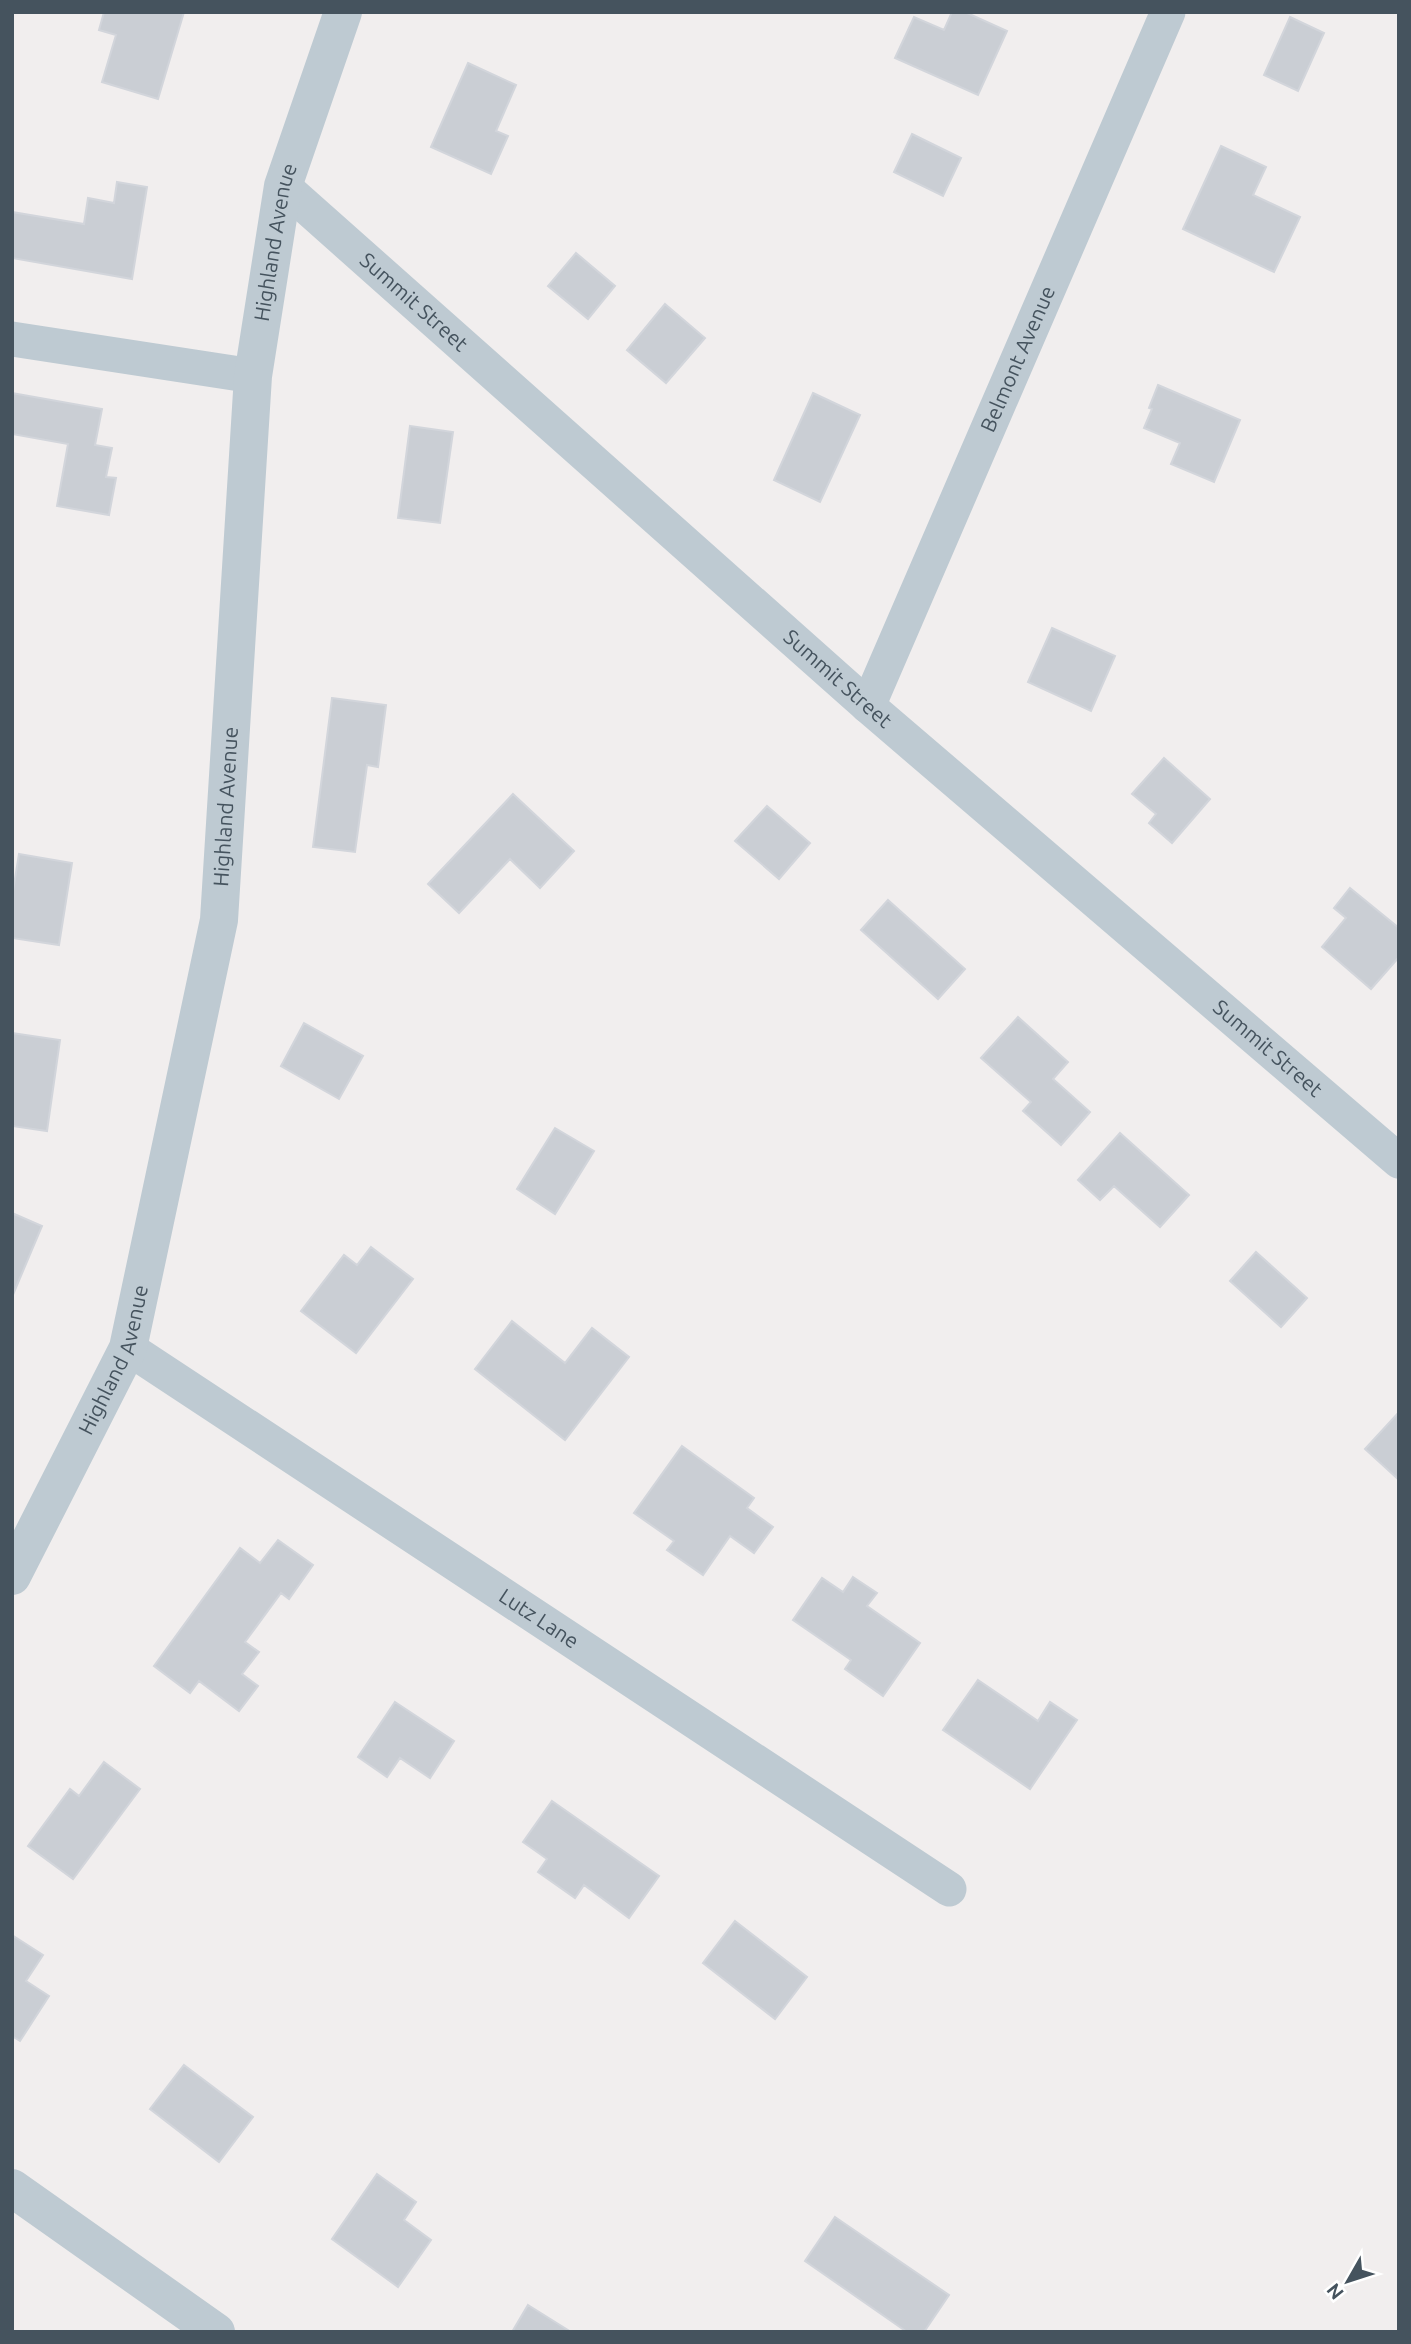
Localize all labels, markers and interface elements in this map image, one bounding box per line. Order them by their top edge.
street label: Highland Avenue [249,160,301,323]
street label: Summit Street [356,247,473,356]
street label: Belmont Avenue [975,282,1059,435]
street label: Summit Street [779,624,897,732]
street label: Highland Avenue [208,726,242,887]
street label: Summit Street [1209,994,1328,1101]
street label: Highland Avenue [73,1282,152,1438]
street label: Lutz Lane [495,1583,584,1653]
north arrow [1313,2246,1383,2316]
text: N [1322,2279,1348,2304]

